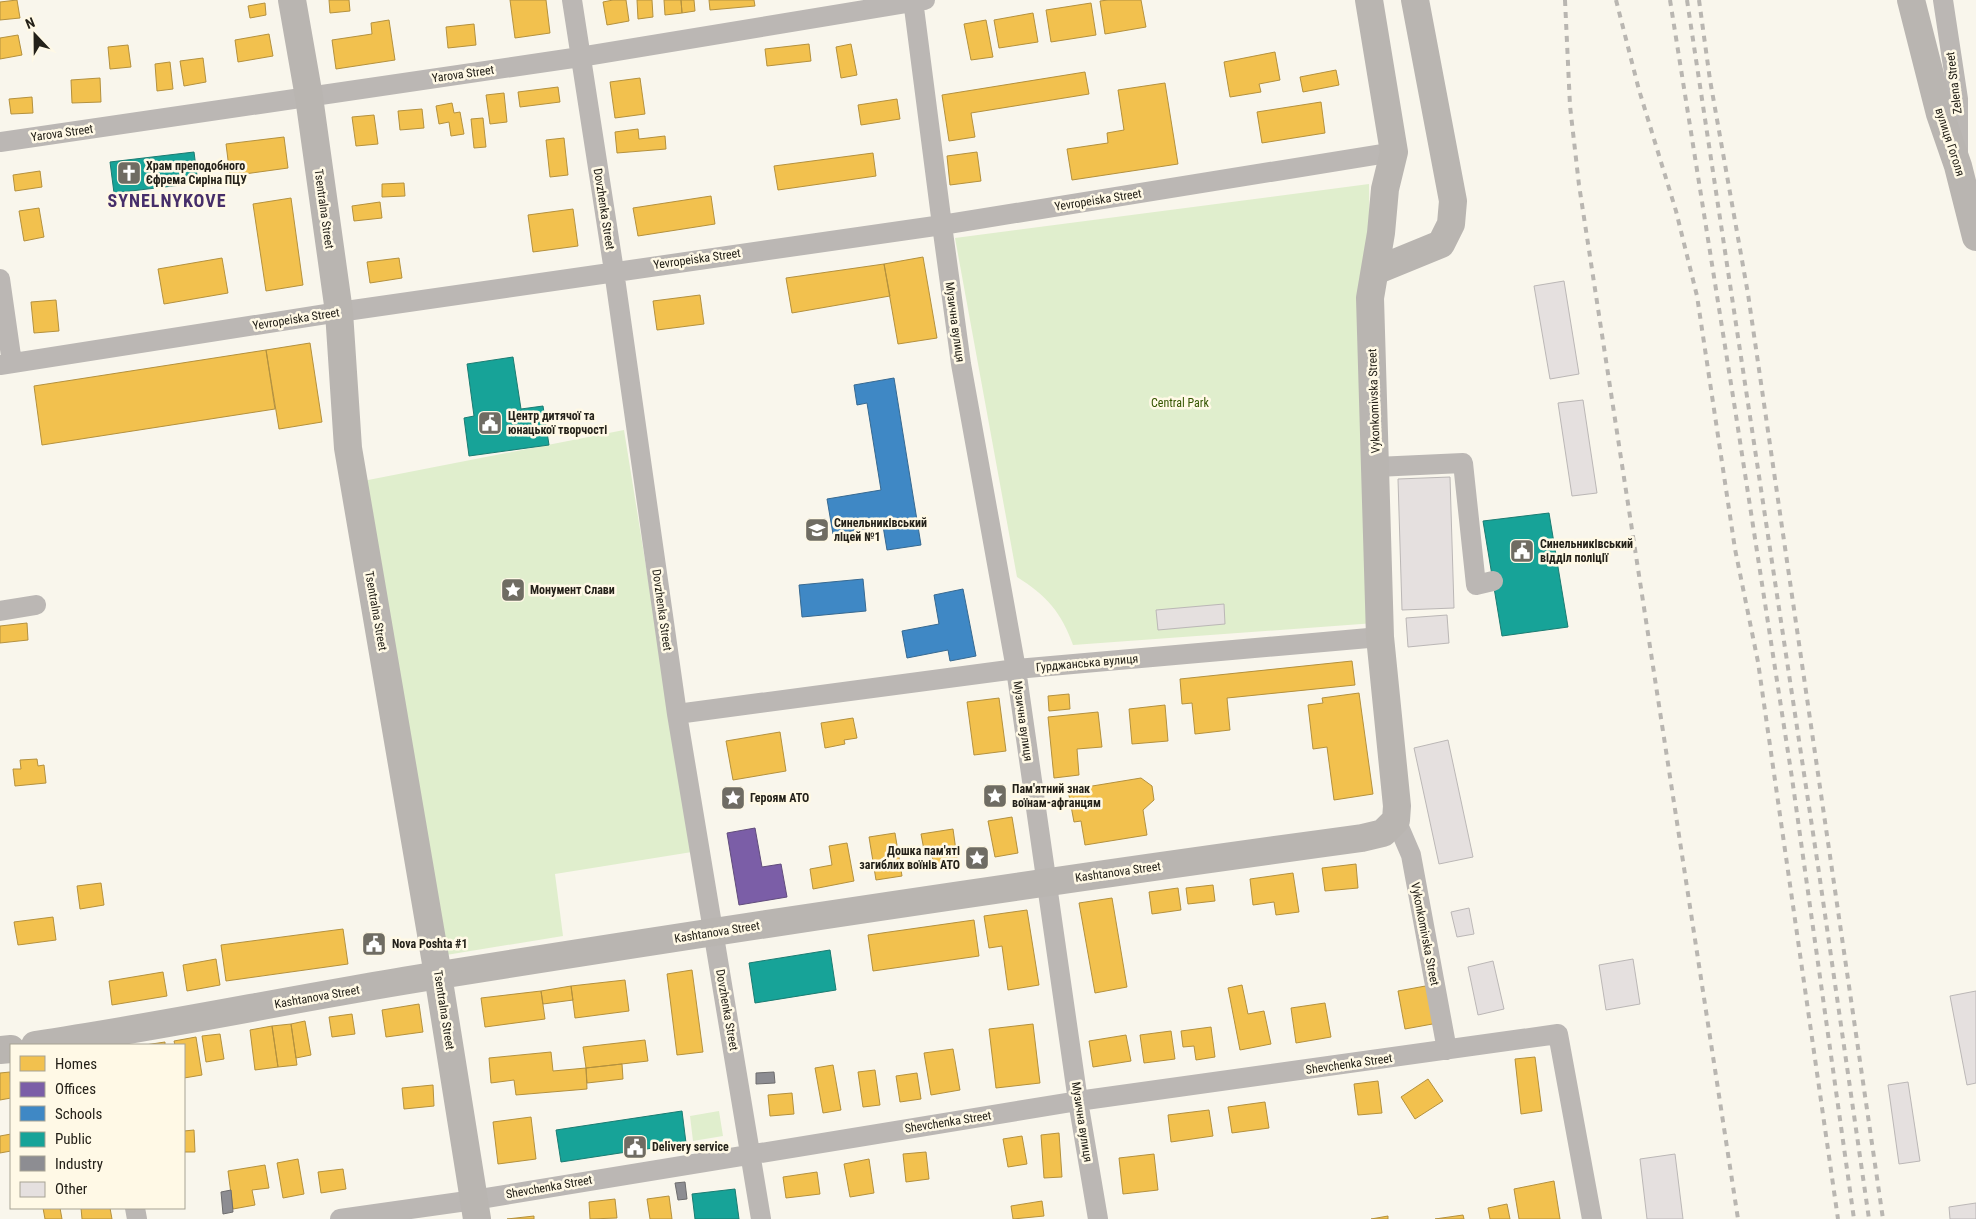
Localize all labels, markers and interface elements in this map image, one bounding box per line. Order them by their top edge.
north arrow [10,10,60,60]
text: N [23,14,37,32]
street label: Zelena Street [1943,51,1965,115]
street label: Yarova Street [431,63,495,85]
street label: вулиця Гоголя [1932,106,1968,178]
street label: Yarova Street [30,122,94,144]
place label: Храм преподобного Єфрема Сиріна ПЦУ [146,159,247,187]
church icon: Храм преподобного Єфрема Сиріна ПЦУ [116,160,142,186]
street label: Dovzhenka Street [591,167,617,251]
street label: Tsentralna Street [311,168,337,250]
street label: Yevropeiska Street [1053,186,1143,214]
district label: SYNELNYKOVE [107,190,227,211]
street label: Yevropeiska Street [652,246,742,272]
street label: Музична вулиця [942,281,968,363]
street label: Yevropeiska Street [251,305,341,333]
street label: Vykonkomivska Street [1365,348,1383,454]
park label: Central Park [1151,396,1210,410]
place label: Центр дитячої та юнацької творчості [508,409,607,437]
public building icon: Центр дитячої та юнацької творчості [477,410,503,436]
place label: Синельниківський ліцей №1 [834,516,927,544]
school or university icon: Синельниківський ліцей №1 [804,517,830,543]
place label: Синельниківський відділ поліції [1540,537,1633,565]
public building icon: Синельниківський відділ поліції [1509,538,1535,564]
street label: Dovzhenka Street [649,568,675,652]
street label: Tsentralna Street [362,570,390,652]
place icon: Монумент Слави [500,577,526,603]
place label: Монумент Слави [530,583,615,597]
street label: Гурджанська вулиця [1035,652,1139,674]
street label: Музична вулиця [1010,680,1036,762]
place label: Пам'ятний знак воїнам-афганцям [1012,782,1101,810]
place icon: Пам'ятний знак воїнам-афганцям [982,783,1008,809]
place icon: Героям АТО [720,785,746,811]
place label: Героям АТО [750,791,809,805]
place label: Дошка пам'яті загиблих воїнів АТО [859,844,960,872]
place icon: Дошка пам'яті загиблих воїнів АТО [964,845,990,871]
street label: Kashtanova Street [1074,859,1162,885]
street label: Vykonkomivska Street [1408,881,1442,987]
street label: Kashtanova Street [673,918,761,946]
public building icon: Nova Poshta #1 [361,931,387,957]
place label: Nova Poshta #1 [392,937,468,951]
street label: Dovzhenka Street [713,968,741,1052]
street label: Tsentralna Street [431,969,457,1051]
street label: Kashtanova Street [273,983,361,1011]
legend [10,1044,185,1209]
street label: Shevchenka Street [1305,1051,1394,1077]
text: Homes [55,1055,97,1073]
text: Offices [55,1080,96,1098]
street label: Музична вулиця [1069,1081,1095,1163]
text: Schools [55,1105,102,1123]
street label: Shevchenka Street [904,1108,993,1136]
text: Public [55,1130,92,1148]
public building icon: Delivery service [622,1134,648,1160]
place label: Delivery service [652,1140,729,1154]
text: Industry [55,1155,103,1173]
street label: Shevchenka Street [505,1172,594,1201]
text: Other [55,1180,88,1198]

